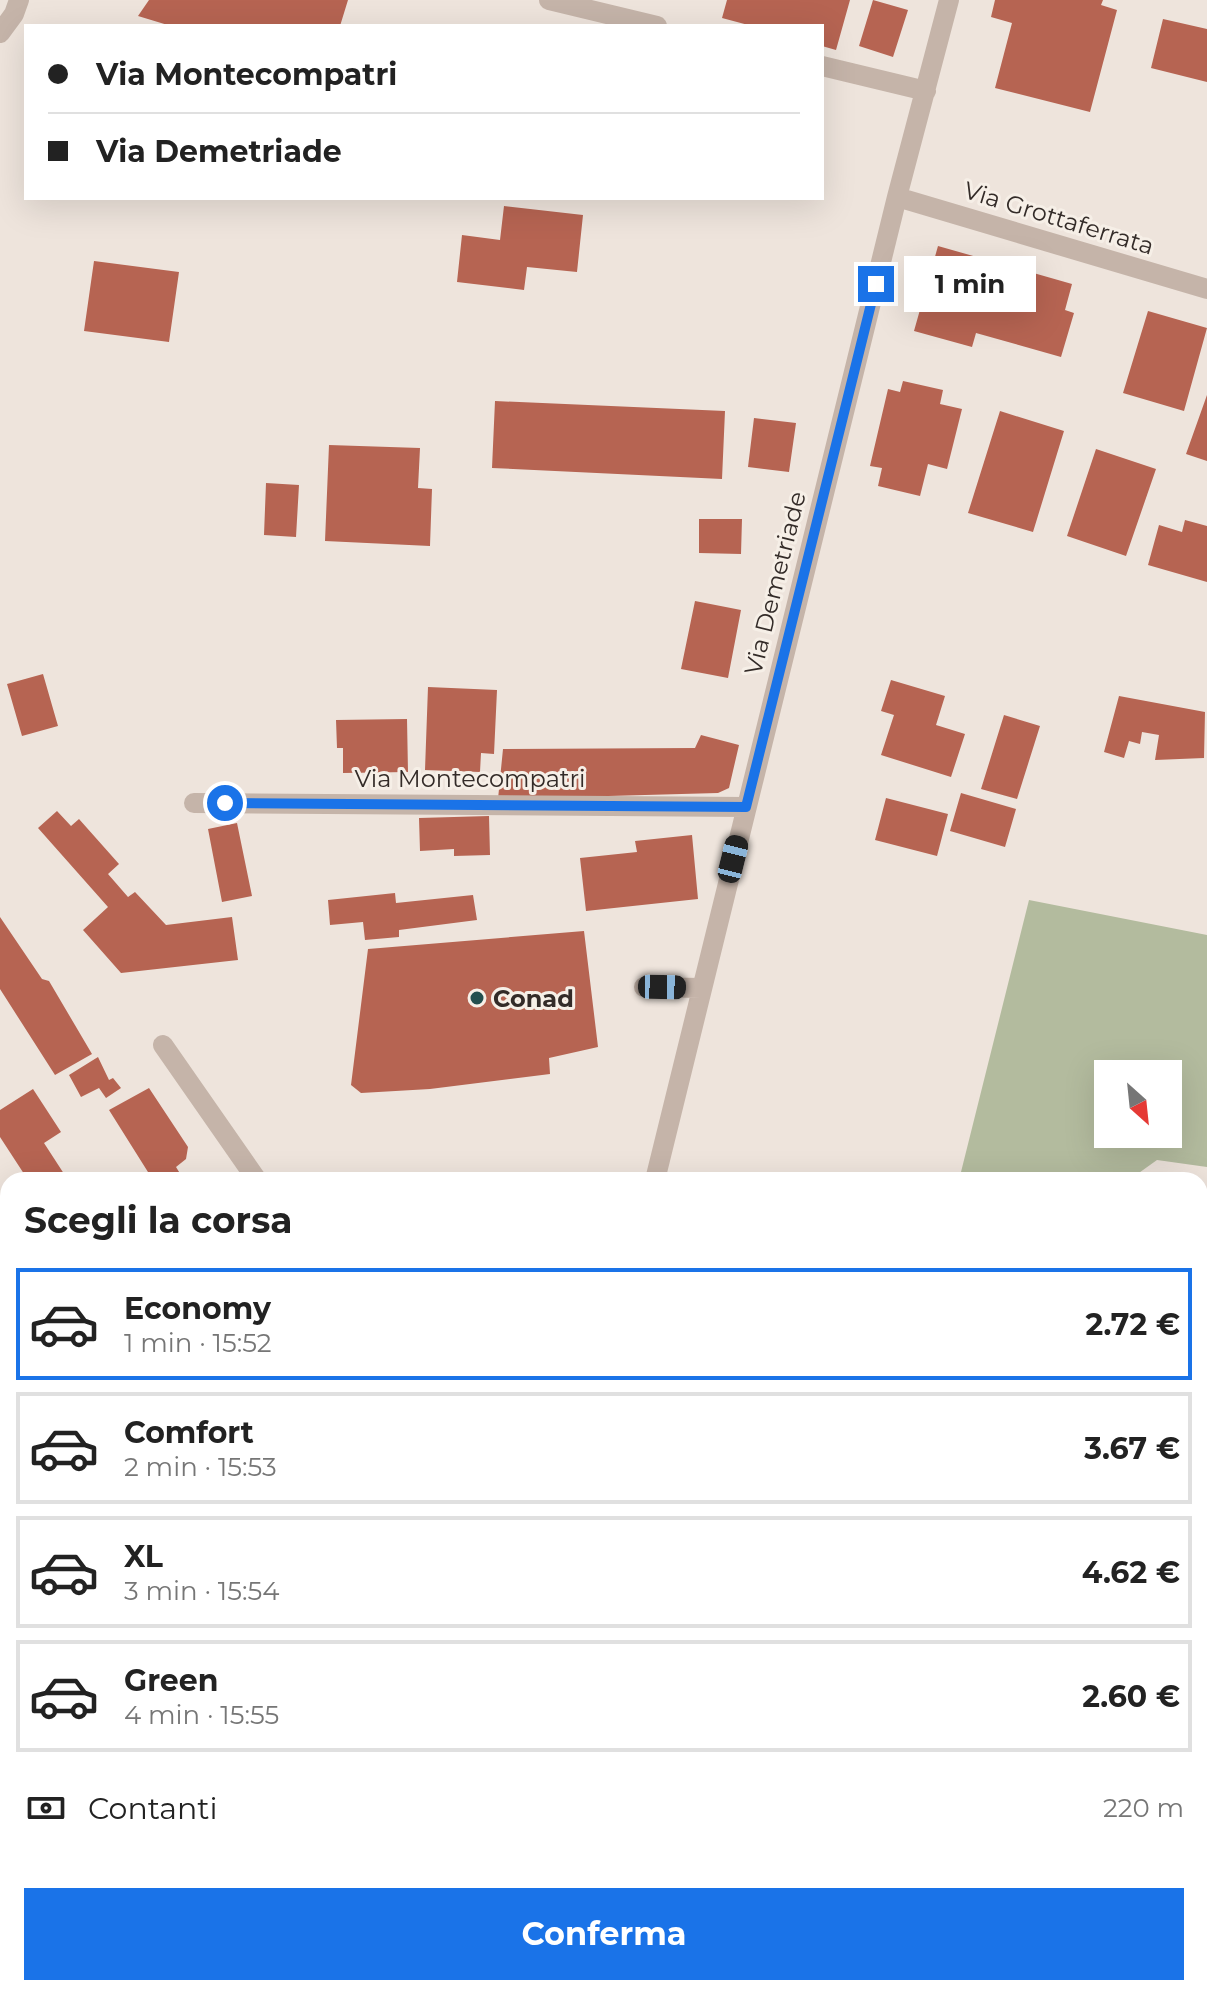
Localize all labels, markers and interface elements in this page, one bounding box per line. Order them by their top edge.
text: Via Montecompatri [96,56,397,93]
text: Via Demetriade [96,133,342,170]
street label: Via Grottaferrata [961,175,1157,261]
callout: 1 min [904,256,1036,312]
route end [858,266,894,302]
text: 1 min [935,268,1005,300]
street label: Via Demetriade [738,488,812,678]
street label: Via Montecompatri [354,764,586,793]
route start [207,785,243,821]
car [716,833,750,885]
car [638,975,686,999]
place label: Conad [493,984,574,1013]
marker: Conad [468,989,486,1007]
north arrow [1094,1060,1182,1148]
map controls [1094,1060,1182,1148]
text: Scegli la corsa [24,1198,292,1242]
icon: car [28,1288,100,1360]
text: Economy [124,1290,271,1327]
text: 2.72 € [1086,1306,1180,1343]
text: 1 min · 15:52 [124,1327,272,1359]
icon: car [28,1412,100,1484]
text: Comfort [124,1414,254,1451]
text: 3.67 € [1084,1430,1180,1467]
text: 2 min · 15:53 [124,1451,277,1483]
icon: car [28,1536,100,1608]
text: XL [124,1538,163,1575]
text: 4.62 € [1082,1554,1180,1591]
text: 3 min · 15:54 [124,1575,279,1607]
icon: car [28,1660,100,1732]
text: Green [124,1662,218,1699]
text: 2.60 € [1082,1678,1180,1715]
text: 4 min · 15:55 [124,1699,279,1731]
icon: cash [24,1786,68,1830]
text: Contanti [88,1790,218,1827]
text: 220 m [1103,1792,1184,1824]
button: Conferma [24,1888,1184,1980]

